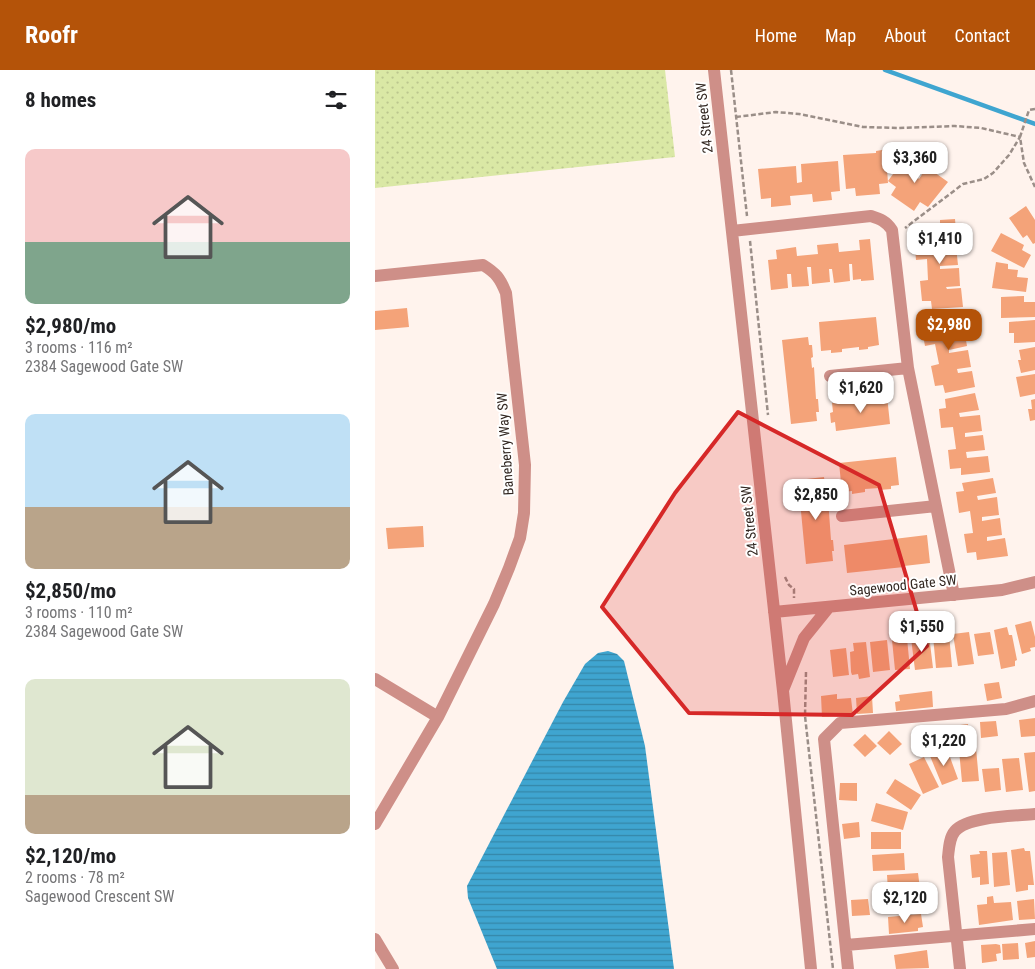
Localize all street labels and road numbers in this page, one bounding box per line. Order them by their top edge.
street label: 24 Street SW [692,82,716,154]
street label: Baneberry Way SW [493,392,517,496]
street label: 24 Street SW [737,485,761,557]
street label: Sagewood Gate SW [849,571,958,599]

